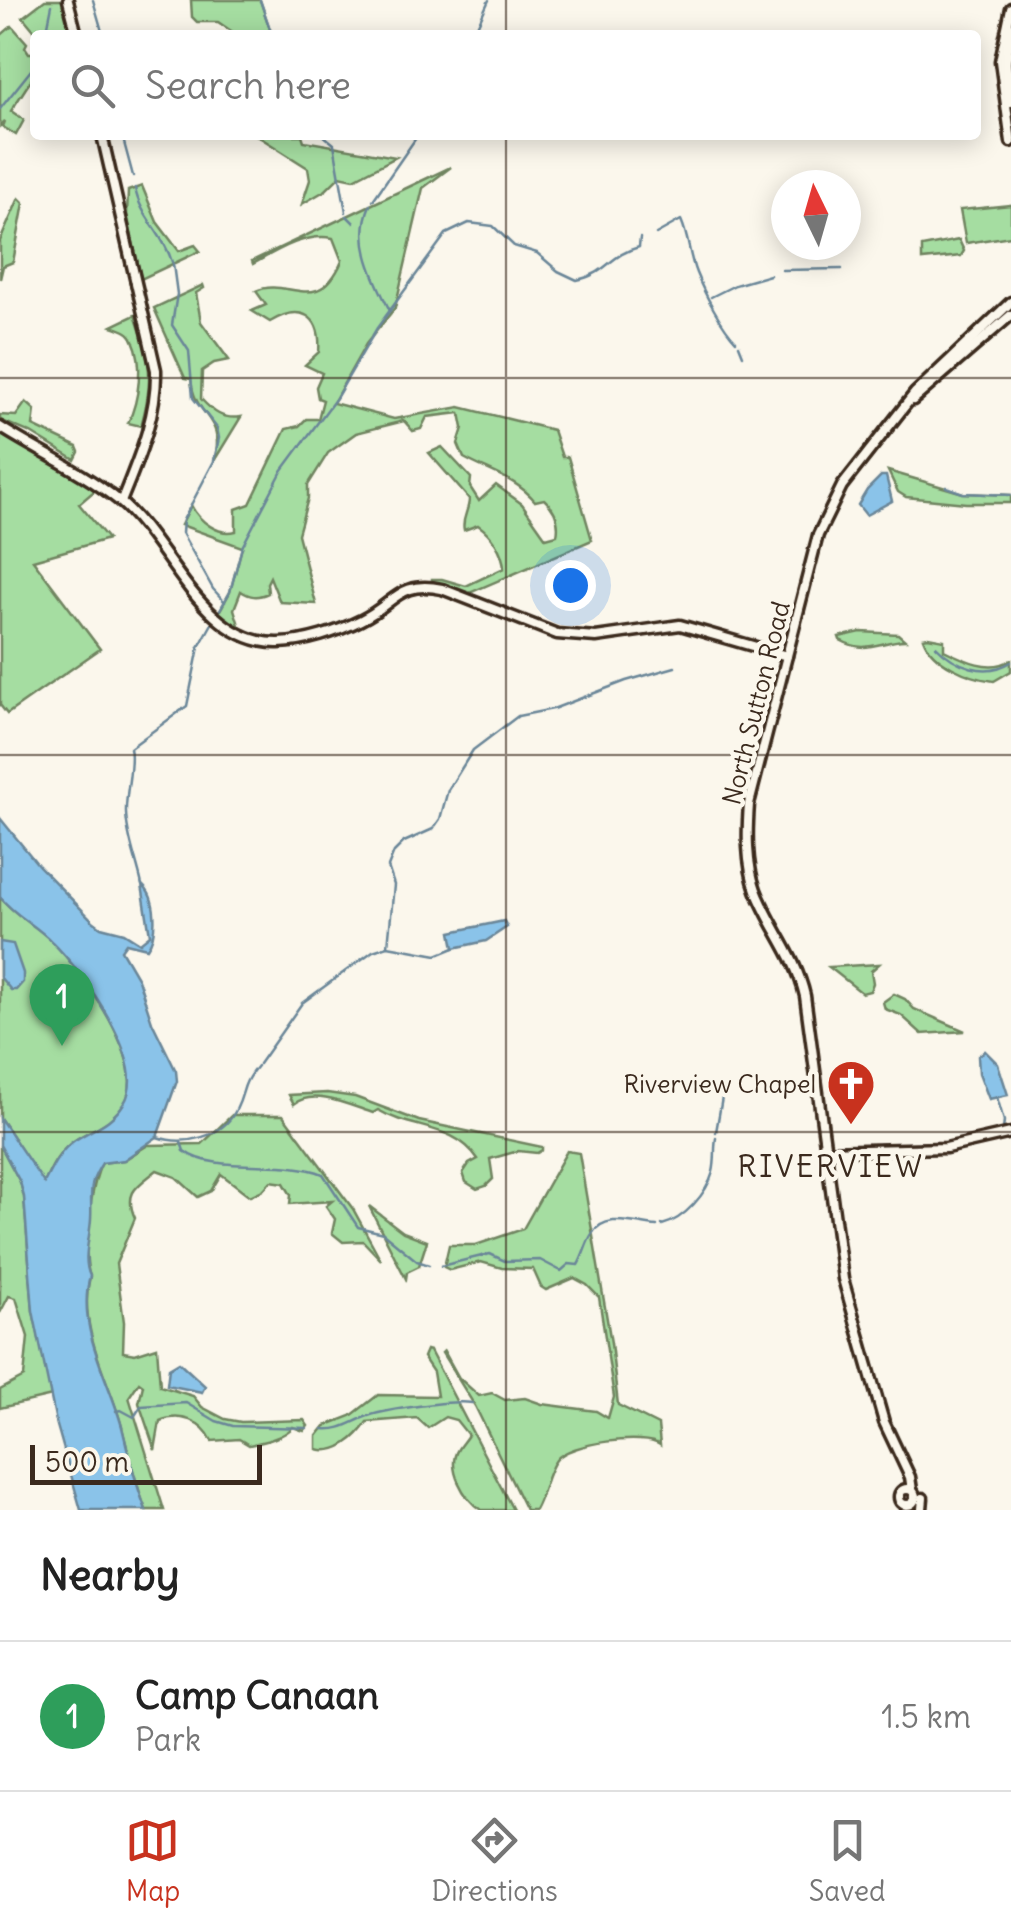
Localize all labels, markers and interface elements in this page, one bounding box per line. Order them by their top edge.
search box [30,30,981,140]
icon: search [65,58,120,113]
text: Search here [145,62,351,109]
north arrow [771,170,861,260]
your location [545,560,596,611]
street label: North Sutton Road [715,598,797,808]
pin: 1 [30,964,94,1046]
church icon: Riverview Chapel [825,1058,877,1126]
place label: Riverview Chapel [623,1068,816,1100]
district label: RIVERVIEW [738,1147,924,1185]
scale bar [30,1440,262,1484]
text: 500 m [45,1444,129,1480]
text: Nearby [40,1549,179,1601]
text: Camp Canaan [135,1672,379,1719]
text: 1 [66,1696,79,1737]
text: 1.5 km [881,1696,971,1737]
text: Park [135,1719,201,1760]
tab: Map [125,1813,180,1909]
tab: Directions [431,1813,558,1909]
tab: Saved [809,1813,886,1909]

